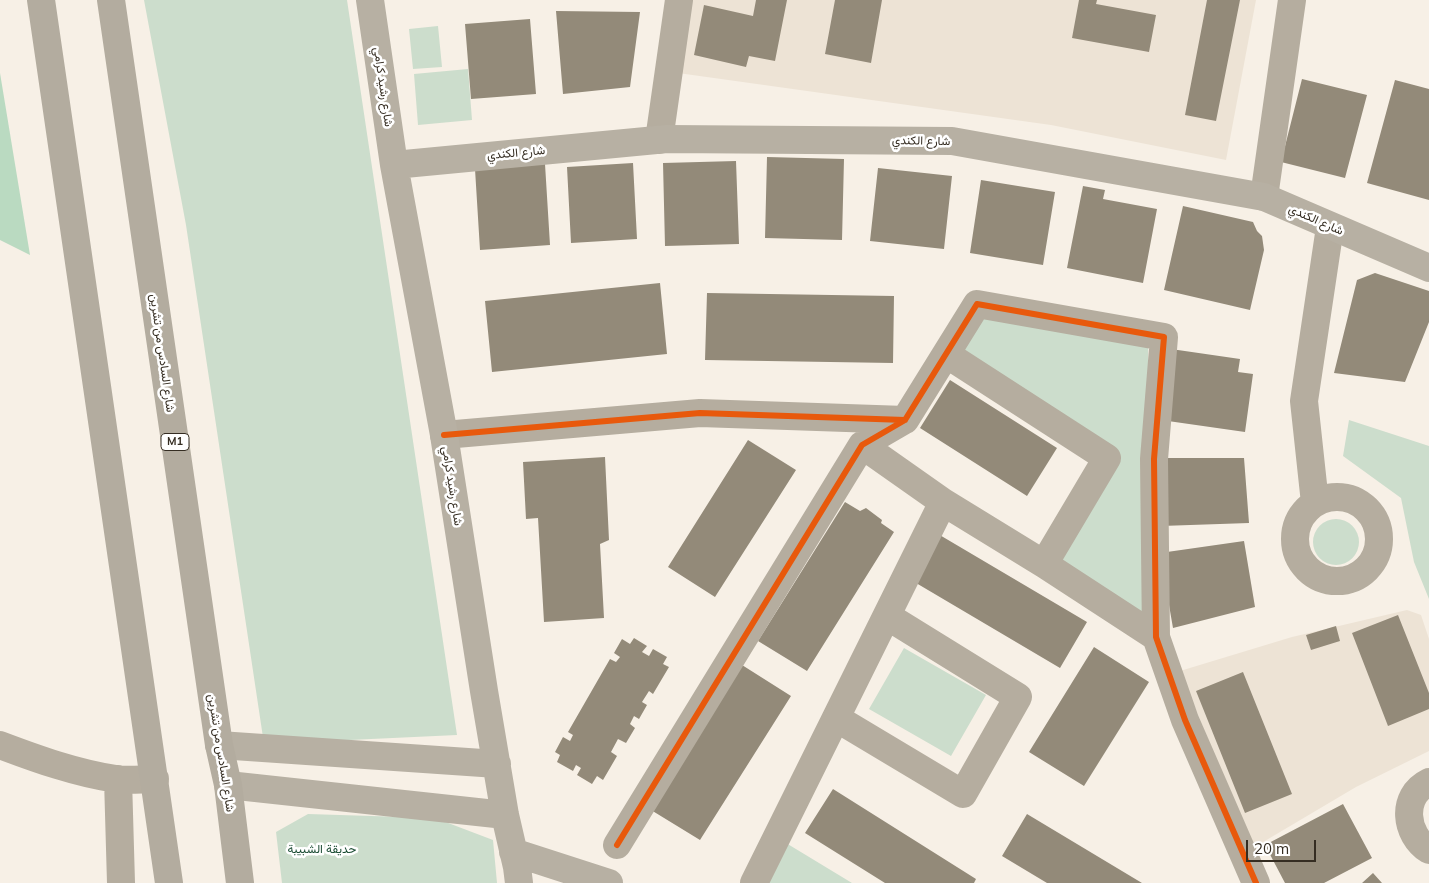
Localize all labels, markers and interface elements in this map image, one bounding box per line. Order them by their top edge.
street label: شارع رشيد كرامي [370,46,396,128]
street label: شارع الكندي [892,133,950,149]
street label: شارع الكندي [486,143,546,163]
street label: شارع الكندي [1286,202,1346,238]
street label: شارع السادس من تشرين [147,293,177,413]
road number: M1 [161,434,189,451]
street label: شارع رشيد كرامي [439,445,465,527]
street label: شارع السادس من تشرين [205,693,237,813]
scale bar [1249,830,1319,862]
text: 20 m [1254,839,1289,858]
park label: حديقة الشبيبة [288,842,356,856]

